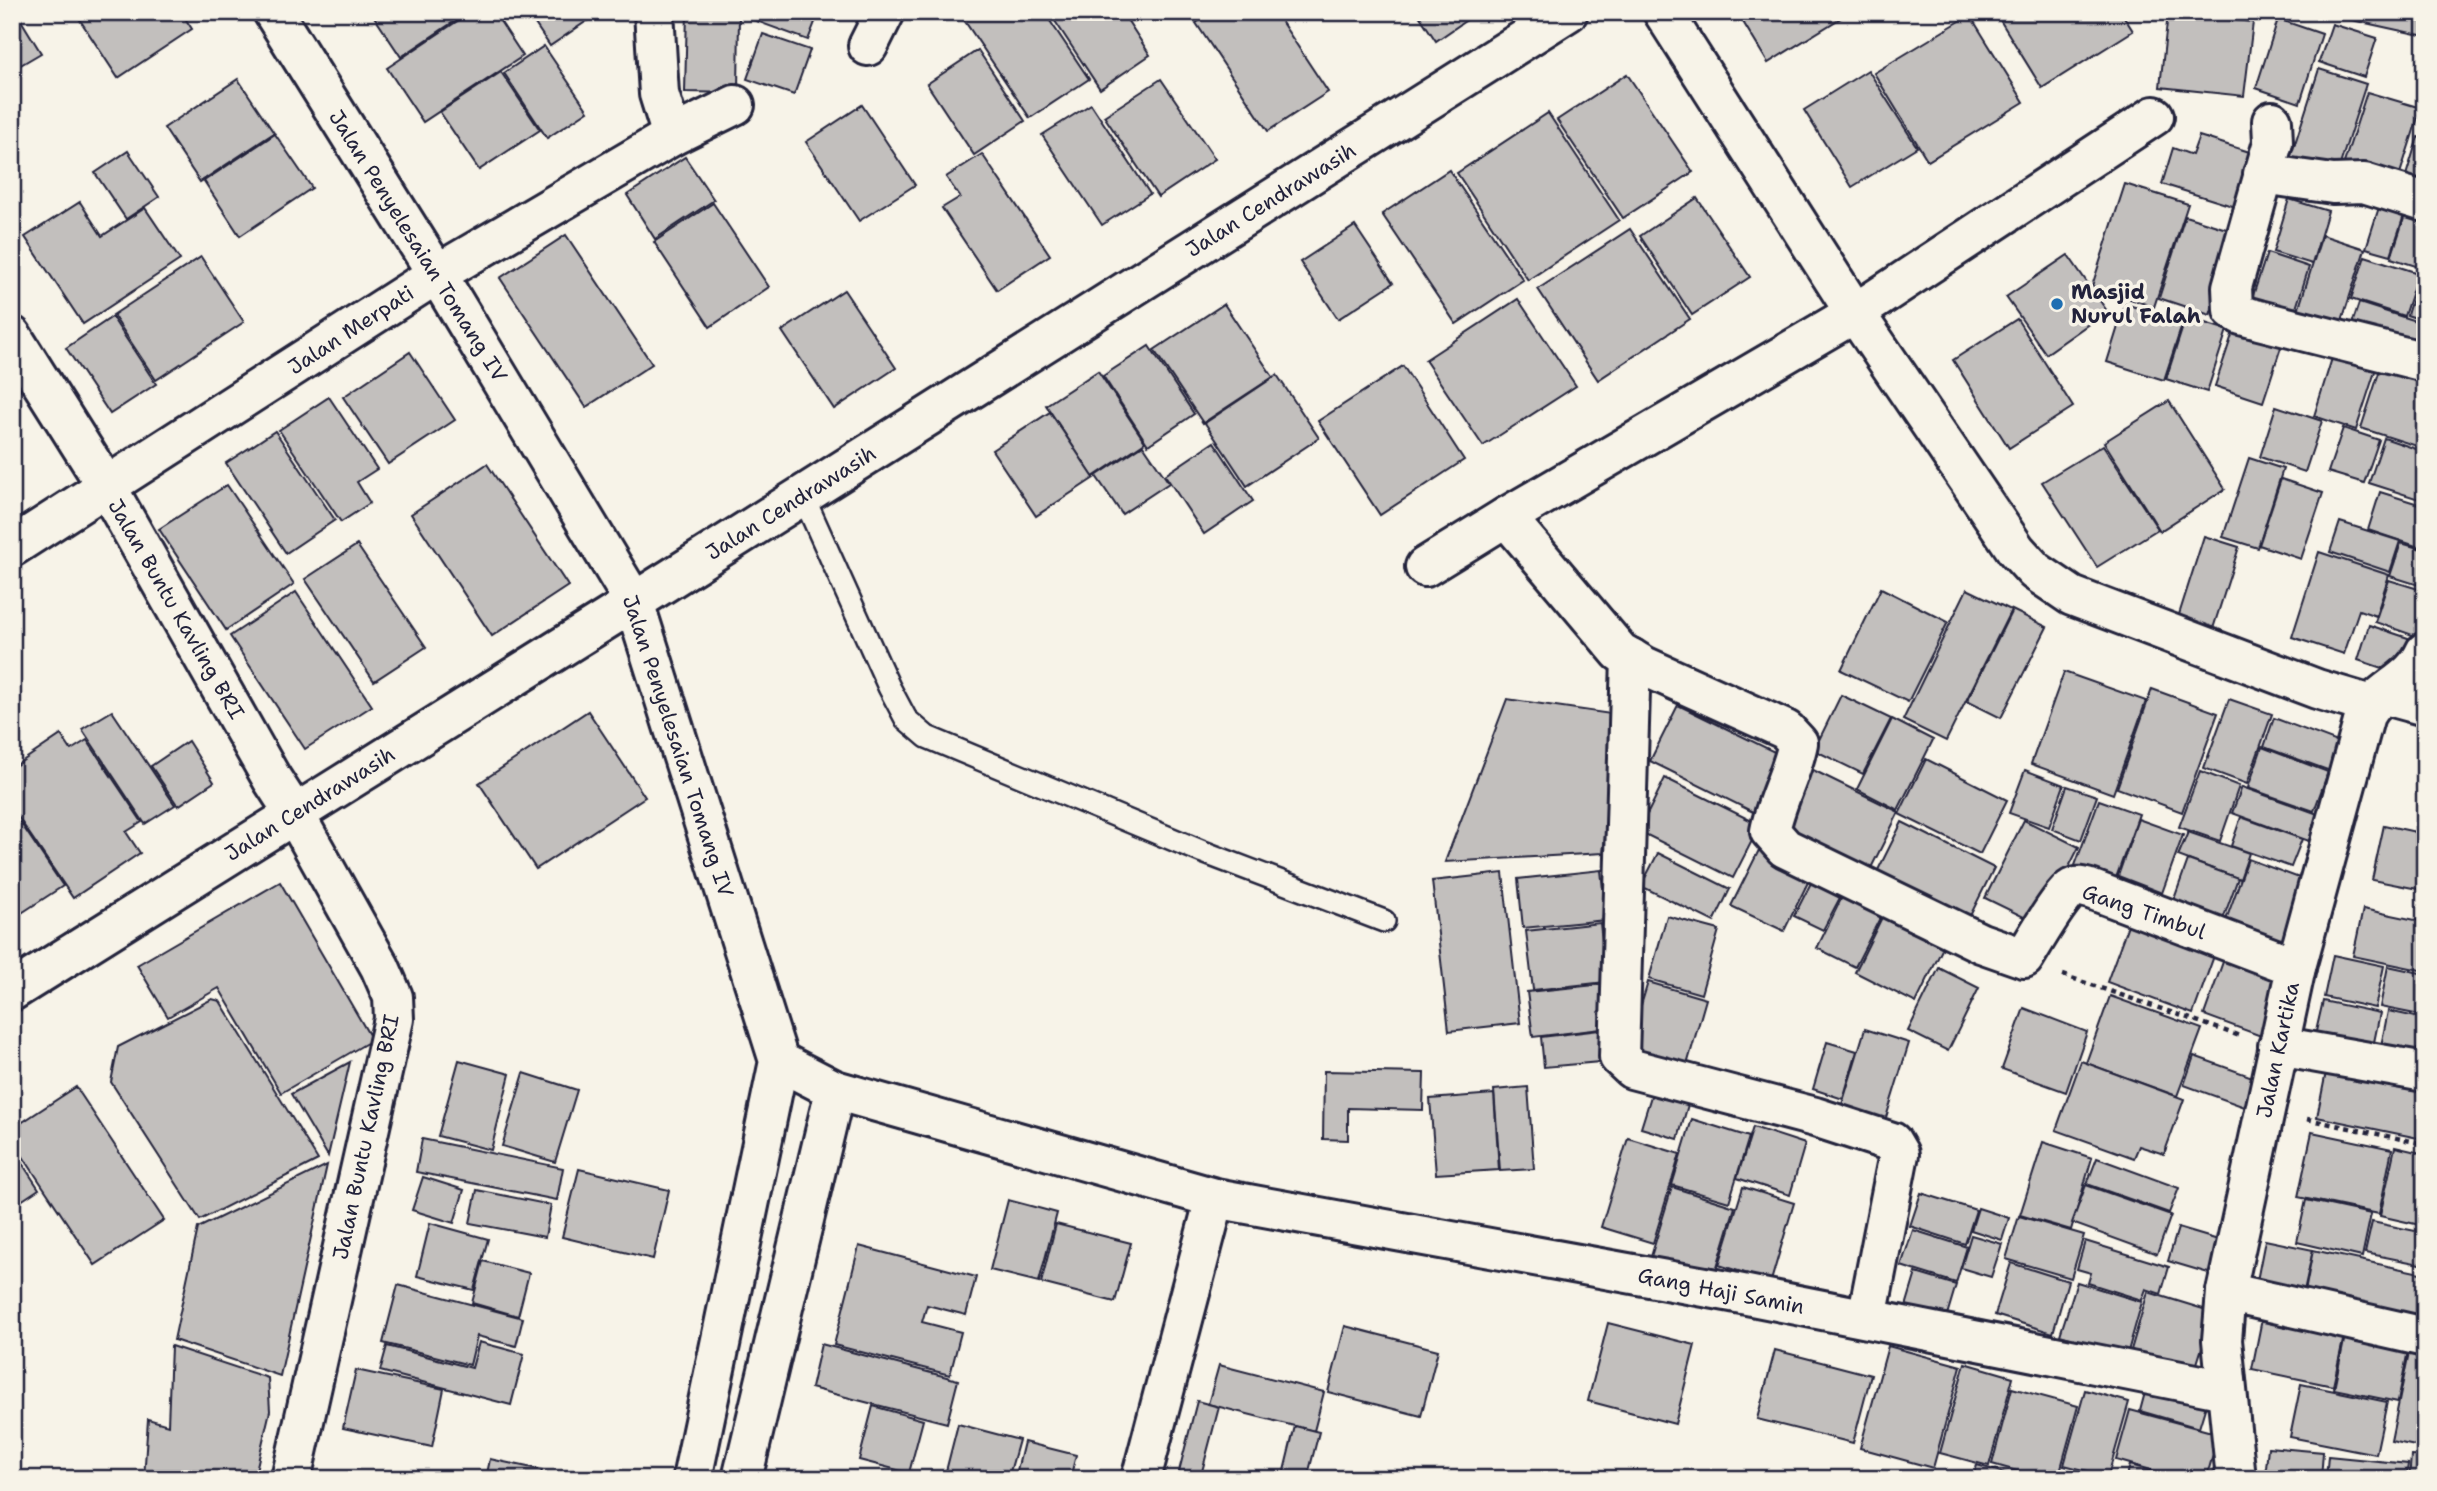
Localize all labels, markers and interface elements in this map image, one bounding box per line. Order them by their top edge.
street label: Jalan Penyelesaian Tomang IV [322,105,514,387]
street label: Jalan Cendrawasih [1181,136,1361,264]
place label: Masjid Nurul Falah [2071,278,2201,330]
street label: Jalan Merpati [283,279,419,381]
marker: Masjid Nurul Falah [2049,296,2065,312]
street label: Jalan Cendrawasih [701,439,881,567]
street label: Jalan Buntu Kavling BRI [101,494,251,724]
street label: Jalan Penyelesaian Tomang IV [616,591,740,901]
street label: Jalan Cendrawasih [220,740,400,868]
street label: Gang Timbul [2078,878,2210,946]
street label: Jalan Kartika [2250,979,2306,1121]
street label: Jalan Buntu Kavling BRI [326,1012,406,1262]
street label: Gang Haji Samin [1635,1261,1807,1321]

